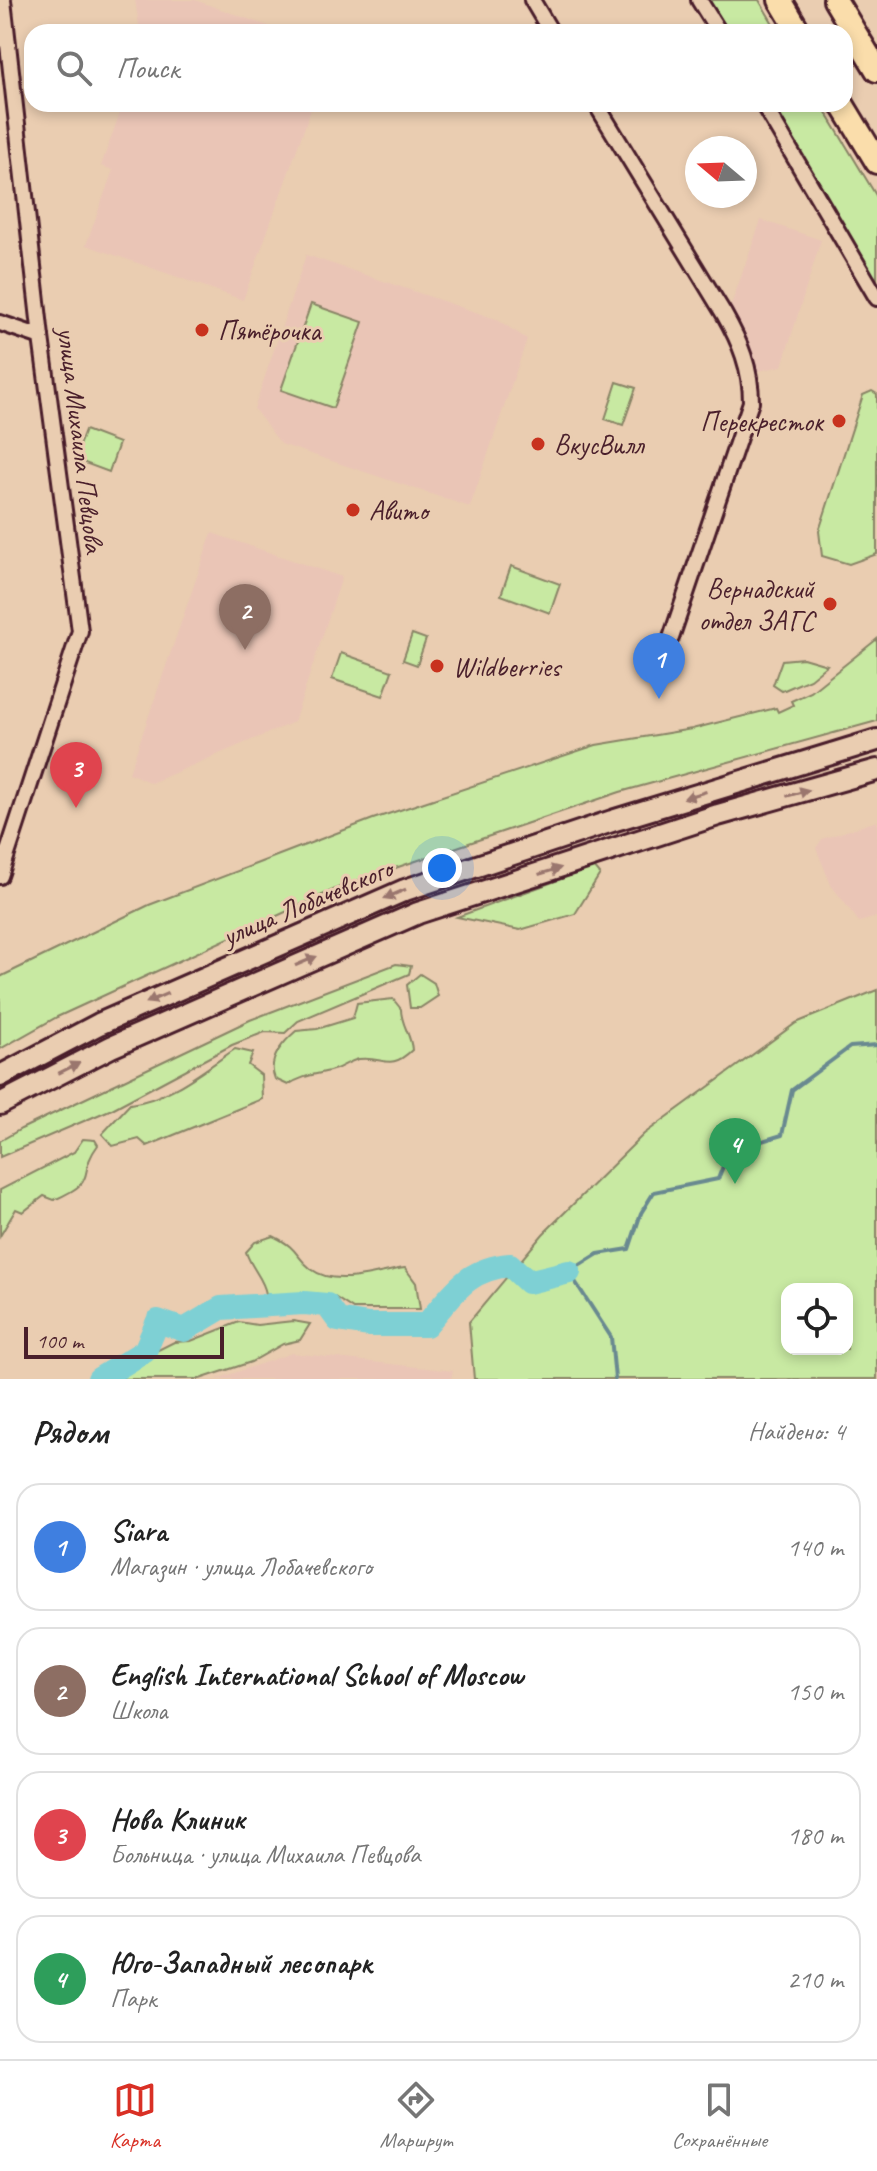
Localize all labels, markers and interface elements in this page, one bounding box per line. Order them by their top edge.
search box [24,24,853,112]
icon: search [52,46,96,90]
text: Поиск [116,49,179,87]
north arrow [685,136,757,208]
place label: Пятёрочка [218,313,322,348]
marker: Пятёрочка [193,321,211,339]
street label: улица Михаила Певцова [50,323,112,557]
place label: Перекресток [700,404,825,439]
marker: Перекресток [830,412,848,430]
place label: ВкусВилл [554,427,646,462]
marker: ВкусВилл [529,435,547,453]
place label: Авито [369,493,431,528]
marker: Авито [344,501,362,519]
place label: Вернадский отдел ЗАГС [699,571,817,638]
pin: 2 [219,584,271,650]
marker: Вернадский отдел ЗАГС [821,595,839,613]
pin: 1 [633,633,685,699]
place label: Wildberries [453,649,563,684]
marker: Wildberries [428,657,446,675]
pin: 3 [50,742,102,808]
one-way arrow [785,787,810,799]
one-way arrow [683,789,707,802]
your location [422,848,462,888]
street label: улица Лобачевского [215,849,400,954]
one-way arrow [538,864,562,877]
one-way arrow [383,888,407,901]
one-way arrow [294,954,318,967]
one-way arrow [145,991,169,1005]
one-way arrow [58,1062,81,1075]
pin: 4 [709,1118,761,1184]
map controls [781,1283,853,1355]
button: locate [781,1283,853,1355]
scale bar [24,1323,224,1359]
text: 100 m [36,1327,83,1355]
text: Рядом [32,1410,108,1453]
text: Найдено: 4 [748,1415,845,1448]
text: Siara [110,1512,167,1550]
text: 1 [54,1531,66,1564]
text: 140 m [787,1531,843,1564]
text: Магазин · улица Лобачевского [110,1550,372,1583]
text: English International School of Moscow [110,1656,523,1694]
text: 2 [54,1675,66,1708]
text: 150 m [787,1675,843,1708]
text: Школа [110,1694,167,1727]
text: Нова Клиник [110,1800,244,1838]
text: 3 [54,1819,66,1852]
text: 180 m [787,1819,843,1852]
text: Больница · улица Михаила Певцова [110,1838,420,1871]
text: Юго-Западный лесопарк [110,1944,372,1982]
text: 4 [54,1963,66,1996]
text: 210 m [787,1963,843,1996]
text: Парк [110,1982,156,2015]
tab: Карта [110,2078,160,2154]
tab: Маршрут [380,2078,452,2154]
tab: Сохранённые [672,2078,767,2154]

